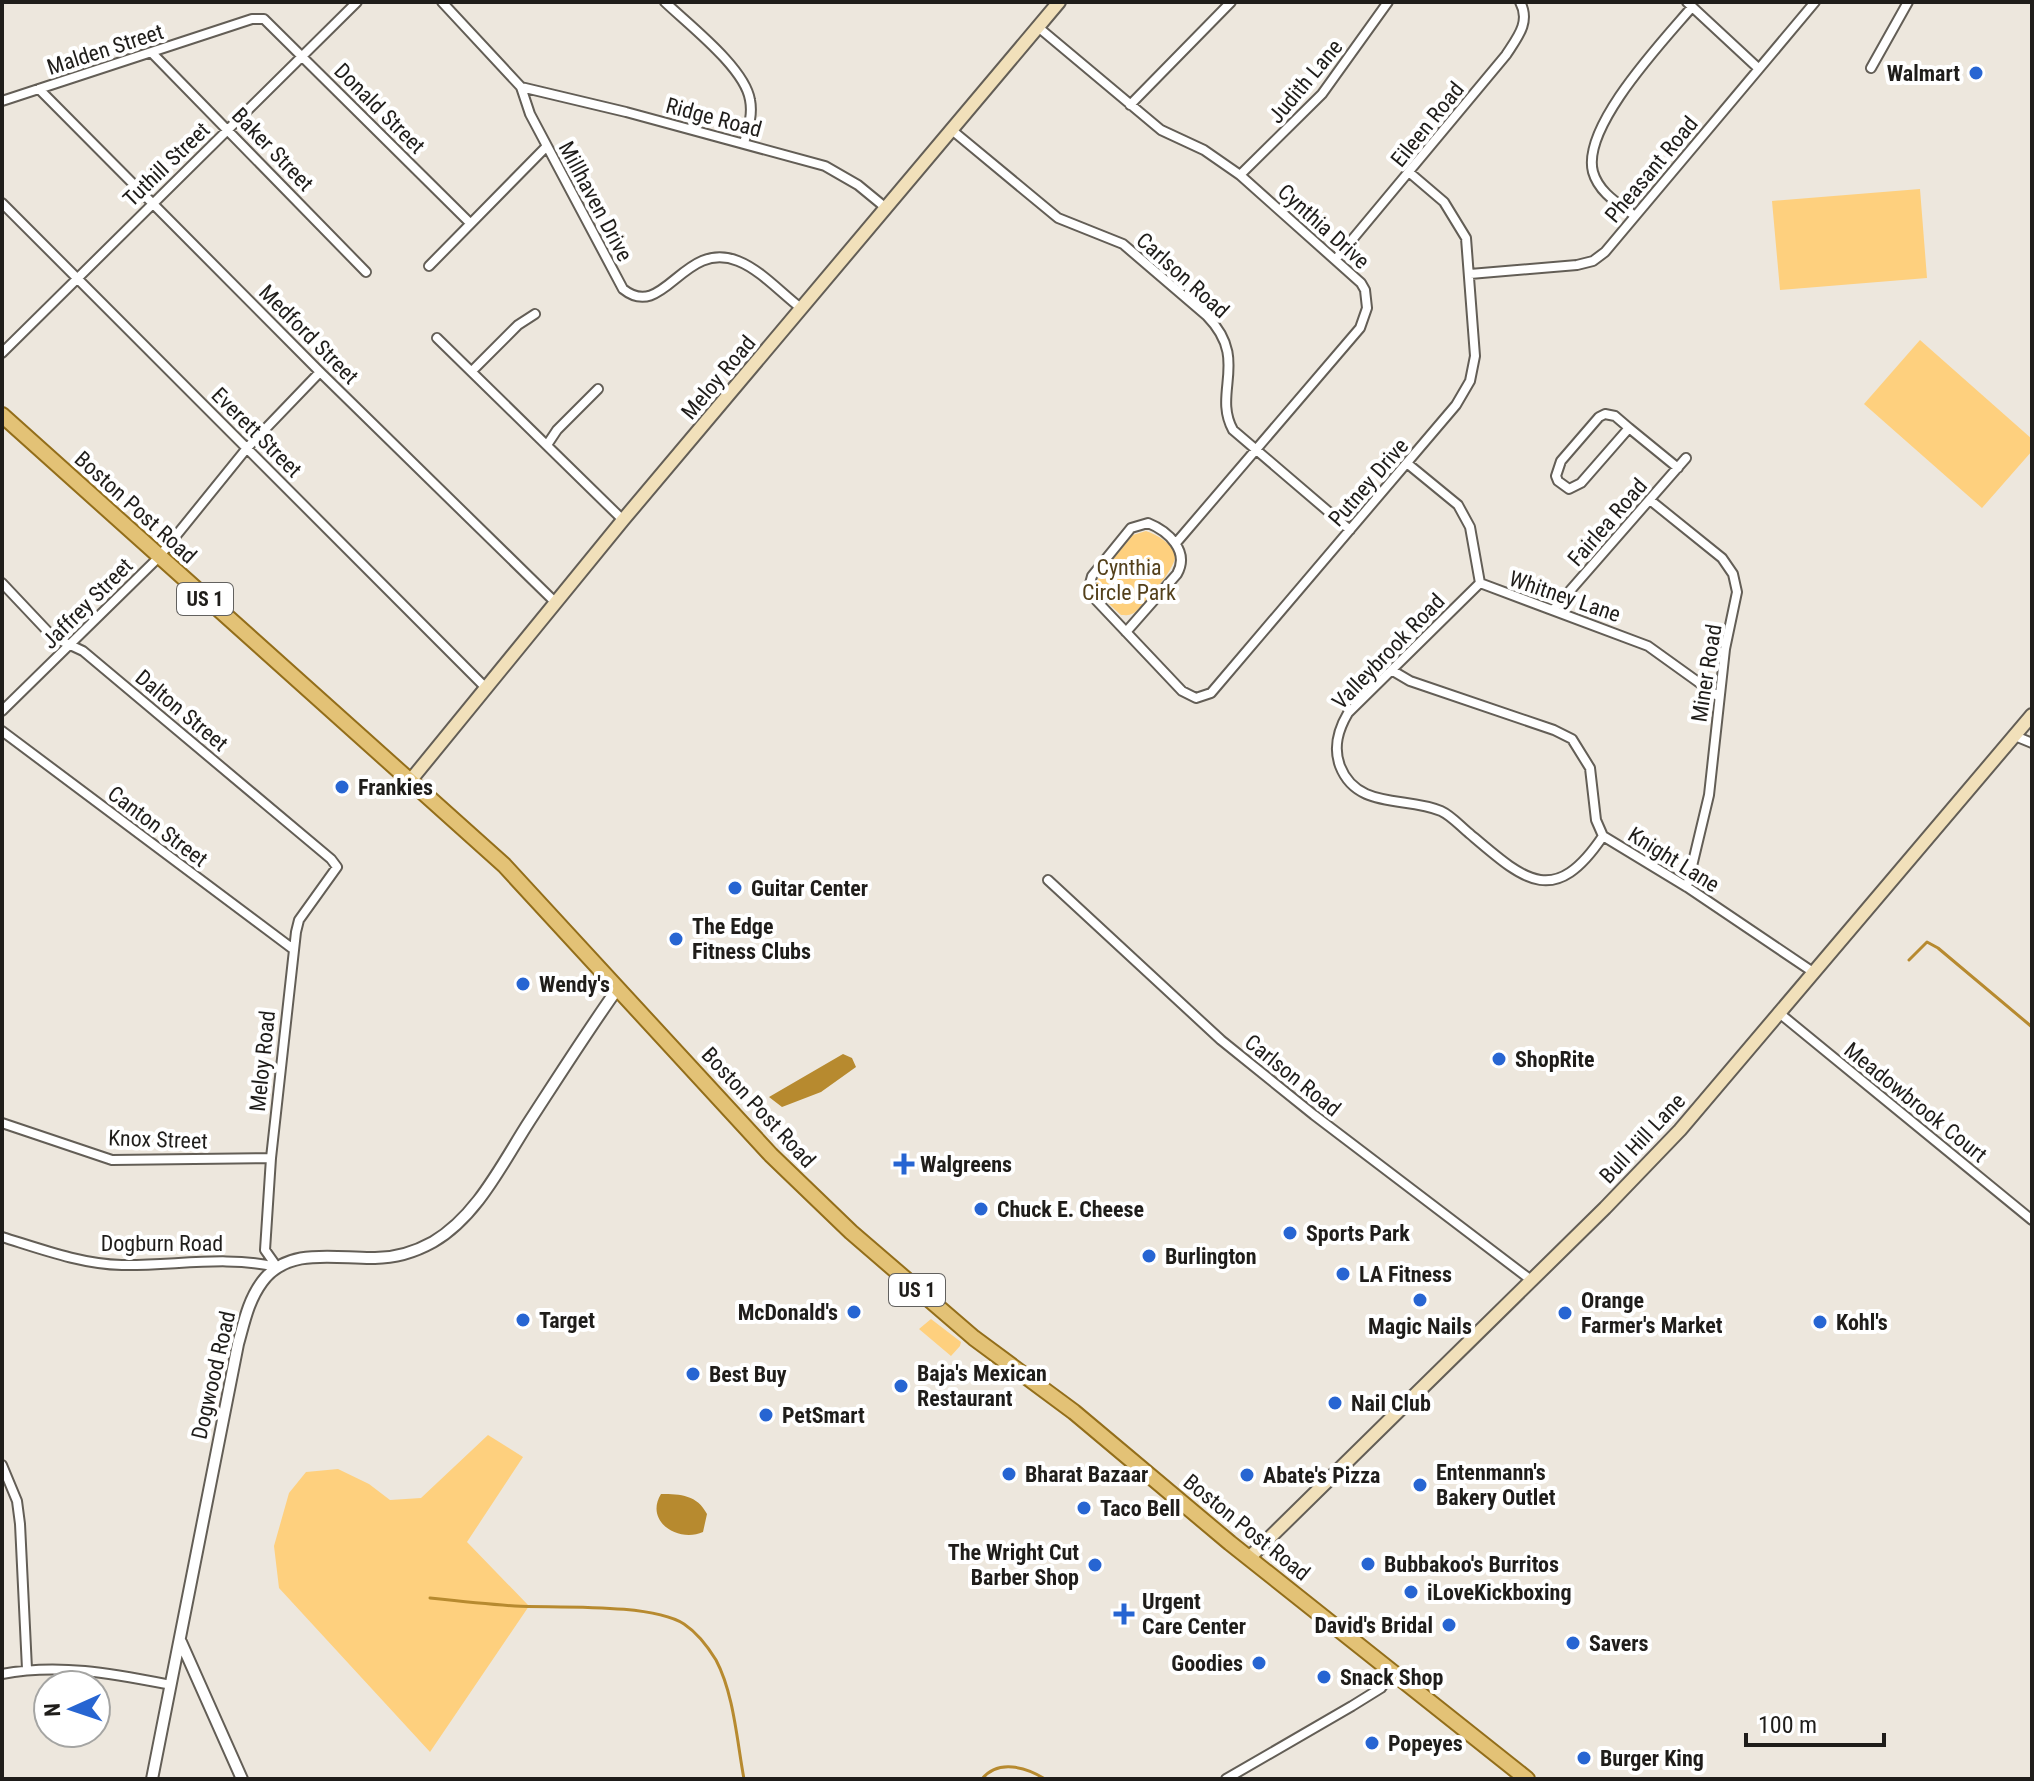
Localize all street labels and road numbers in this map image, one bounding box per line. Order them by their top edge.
street label: Malden Street [44,19,166,80]
street label: Judith Lane [1263,34,1348,128]
street label: Donald Street [329,58,430,159]
street label: Eileen Road [1386,77,1469,172]
street label: Ridge Road [663,93,764,142]
street label: Baker Street [227,103,318,196]
street label: Pheasant Road [1600,111,1703,227]
street label: Tuthill Street [118,117,215,212]
street label: Millhaven Drive [554,137,638,265]
street label: Cynthia Drive [1273,179,1374,274]
street label: Carlson Road [1131,227,1234,323]
street label: Medford Street [254,280,363,389]
street label: Meloy Road [676,331,760,424]
street label: Everett Street [207,382,307,482]
street label: Putney Drive [1323,433,1413,531]
street label: Boston Post Road [70,446,202,569]
street label: Fairlea Road [1563,474,1652,571]
street label: Jaffrey Street [37,553,138,654]
street label: Whitney Lane [1506,566,1624,627]
road number: US 1 [177,583,233,615]
street label: Valleybrook Road [1327,589,1450,714]
street label: Miner Road [1686,622,1727,724]
street label: Dalton Street [130,665,233,756]
street label: Canton Street [103,781,212,872]
street label: Knight Lane [1624,822,1724,897]
street label: Meloy Road [245,1009,280,1113]
street label: Carlson Road [1240,1029,1346,1122]
street label: Meadowbrook Court [1839,1037,1992,1167]
street label: Boston Post Road [697,1042,821,1173]
street label: Bull Hill Lane [1594,1088,1690,1188]
street label: Knox Street [108,1125,208,1154]
street label: Dogburn Road [101,1231,223,1256]
road number: US 1 [889,1274,945,1306]
street label: Dogwood Road [187,1308,240,1442]
street label: Boston Post Road [1179,1469,1315,1586]

